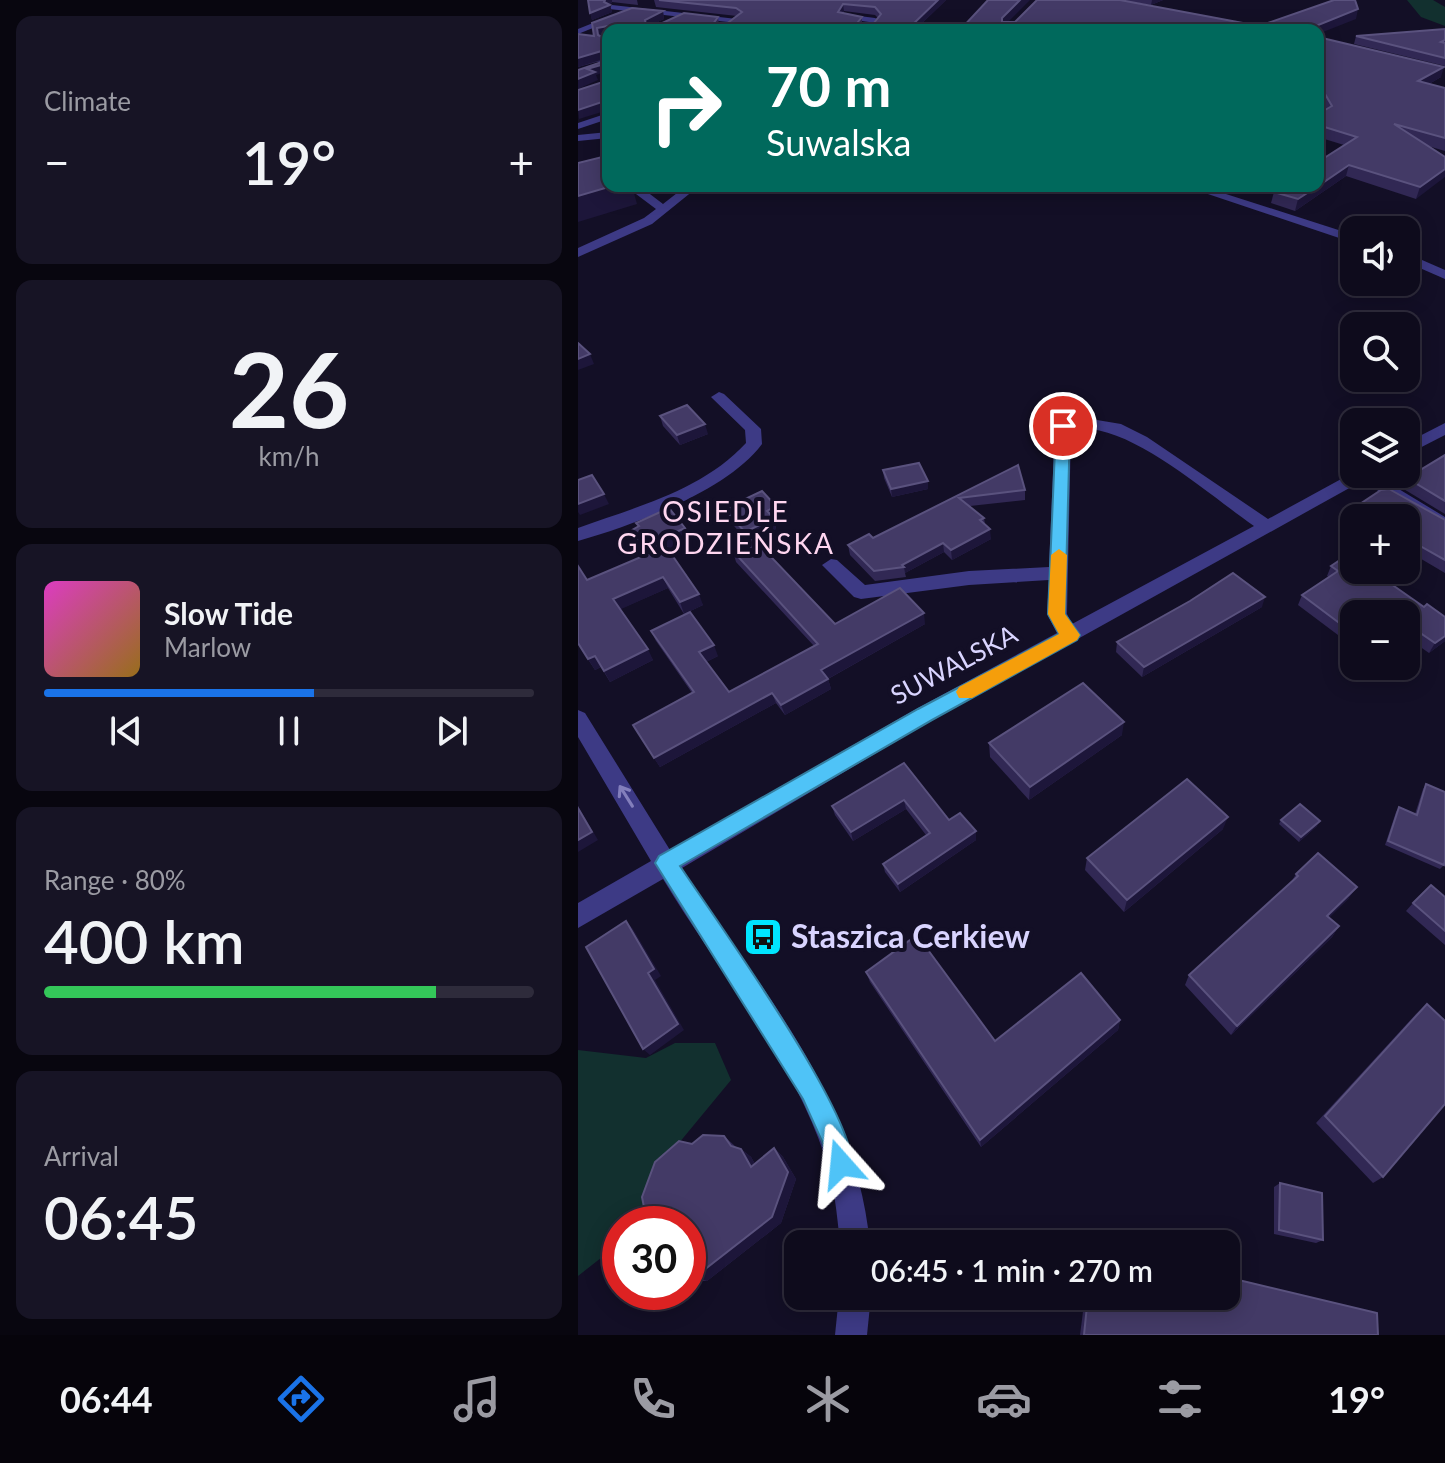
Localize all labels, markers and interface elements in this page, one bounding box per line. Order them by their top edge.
text: 70 m [766,52,891,119]
icon: right [634,56,738,160]
text: Climate [44,85,131,117]
text: Suwalska [766,120,911,164]
text: 19° [242,126,336,198]
text: − [44,136,70,188]
text: + [508,136,534,188]
map controls [1340,216,1420,680]
button: sound [1340,216,1420,296]
button: search [1340,312,1420,392]
text: 26 [229,325,349,450]
pin [1029,392,1097,460]
icon: arrive [1041,404,1085,448]
button: layers [1340,408,1420,488]
text: km/h [259,440,319,472]
district label: OSIEDLE GRODZIEŃSKA [617,494,835,560]
button: + [1340,504,1420,584]
text: Slow Tide [164,595,293,631]
button: − [1340,600,1420,680]
street label: SUWALSKA [885,617,1023,711]
text: Marlow [164,631,251,663]
icon: previous [104,709,148,753]
icon: pause [267,709,311,753]
icon: next [430,709,474,753]
one-way arrow [618,786,634,808]
text: Range · 80% [44,864,186,896]
text: 400 km [44,905,245,977]
bus stop icon: Staszica Cerkiew [742,916,784,958]
place label: Staszica Cerkiew [791,916,1030,955]
position arrow [799,1122,883,1206]
text: Arrival [44,1140,119,1172]
text: 06:45 [44,1181,198,1253]
speed limit sign: 30 [602,1206,706,1310]
text: 06:45 · 1 min · 270 m [871,1252,1153,1288]
icon: directions [273,1371,329,1427]
icon: music [449,1371,505,1427]
icon: phone [625,1371,681,1427]
icon: climate [800,1371,856,1427]
icon: car [976,1371,1032,1427]
icon: filters [1152,1371,1208,1427]
text: 06:44 [60,1377,153,1421]
text: 19° [1328,1377,1385,1421]

